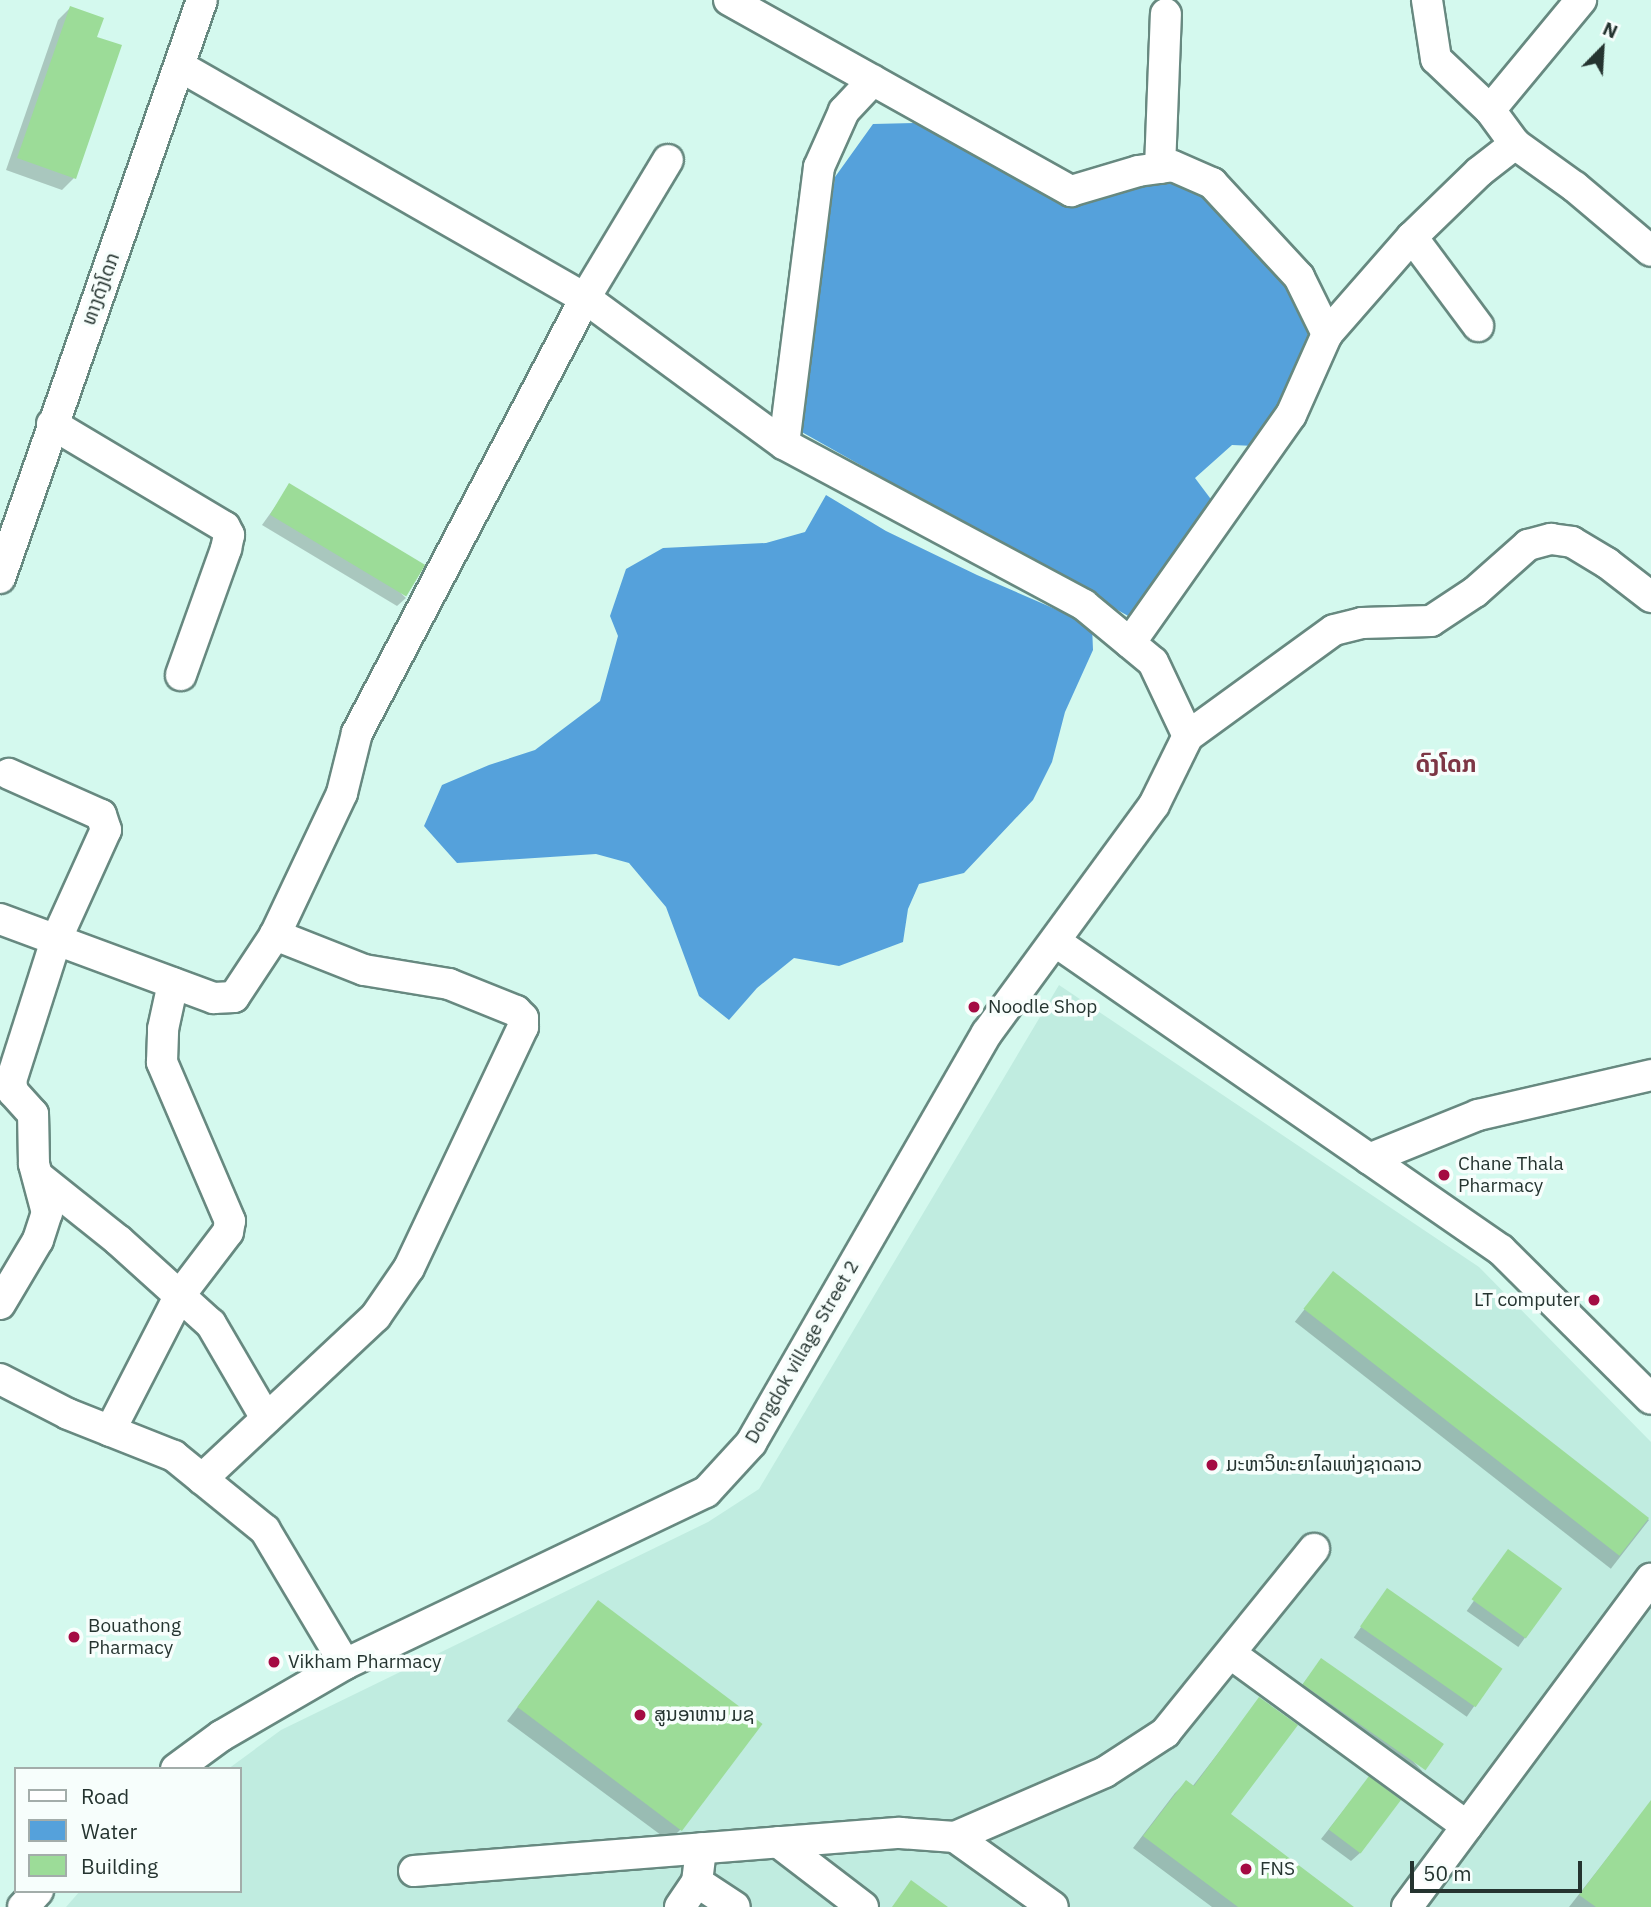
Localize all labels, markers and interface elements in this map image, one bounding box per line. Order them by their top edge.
north arrow [1567,14,1637,84]
text: N [1599,16,1622,44]
street label: ທາງດົງໂດກ [77,250,125,328]
district label: ດົງໂດກ [1416,749,1476,777]
place label: Noodle Shop [988,996,1097,1018]
marker: Noodle Shop [966,999,982,1015]
place label: Chane Thala Pharmacy [1458,1153,1564,1197]
marker: Chane Thala Pharmacy [1436,1167,1452,1183]
street label: Dongdok village Street 2 [740,1256,864,1448]
place label: LT computer [1474,1289,1580,1311]
marker: LT computer [1586,1292,1602,1308]
place label: ມະຫາວິທະຍາໄລແຫ່ງຊາດລາວ [1226,1454,1422,1476]
marker: ມະຫາວິທະຍາໄລແຫ່ງຊາດລາວ [1204,1457,1220,1473]
place label: Bouathong Pharmacy [88,1615,181,1659]
marker: Bouathong Pharmacy [66,1629,82,1645]
place label: Vikham Pharmacy [288,1651,442,1673]
marker: Vikham Pharmacy [266,1654,282,1670]
place label: ສູນອາຫານ ມຊ [654,1704,755,1726]
marker: ສູນອາຫານ ມຊ [632,1707,648,1723]
legend [14,1767,242,1893]
text: Road [81,1782,129,1810]
text: Water [81,1817,137,1845]
scale bar [1413,1848,1584,1892]
text: Building [81,1852,158,1880]
place label: FNS [1260,1858,1295,1880]
text: 50 m [1423,1859,1472,1887]
marker: FNS [1238,1861,1254,1877]

